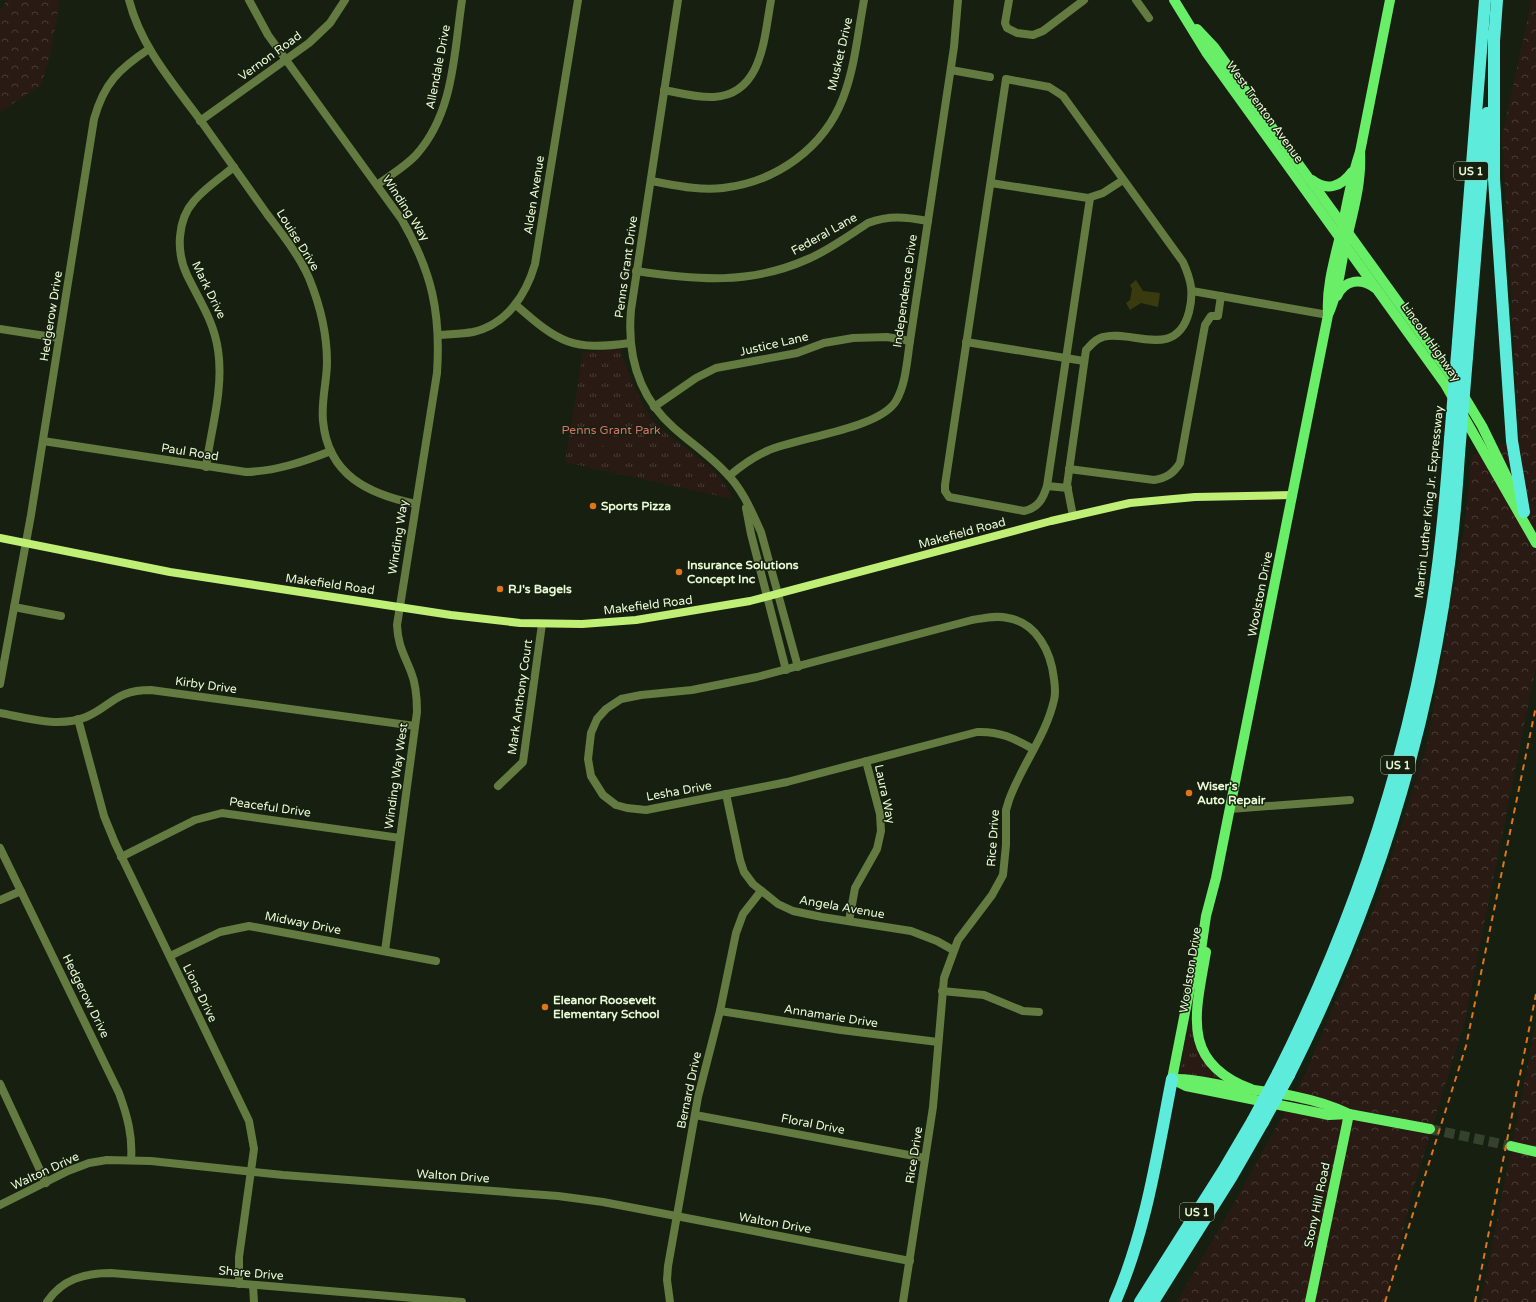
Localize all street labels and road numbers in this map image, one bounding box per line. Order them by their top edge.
street label: Musket Drive [825,16,855,92]
street label: Allendale Drive [423,23,453,110]
street label: Vernon Road [236,29,304,83]
street label: West Trenton Avenue [1224,59,1307,166]
street label: Alden Avenue [521,154,547,235]
road number: US 1 [1454,162,1488,180]
street label: Winding Way [380,172,433,244]
street label: Louise Drive [274,207,323,273]
street label: Federal Lane [789,210,860,258]
street label: Penns Grant Drive [612,215,640,319]
street label: Independence Drive [890,233,920,348]
street label: Mark Drive [189,259,229,321]
street label: Hedgerow Drive [37,270,65,362]
street label: Lincoln Highway [1398,300,1464,385]
street label: Justice Lane [738,329,810,359]
street label: Martin Luther King Jr. Expressway [1412,404,1446,599]
street label: Paul Road [160,441,220,463]
street label: Winding Way [385,498,411,575]
street label: Makefield Road [917,515,1007,551]
street label: Woolston Drive [1245,550,1275,638]
street label: Makefield Road [285,571,375,597]
street label: Makefield Road [603,593,693,617]
street label: Mark Anthony Court [505,638,535,756]
street label: Kirby Drive [174,674,238,696]
street label: Winding Way West [382,721,410,830]
road number: US 1 [1381,756,1415,774]
street label: Laura Way [872,763,898,825]
street label: Lesha Drive [645,778,713,804]
street label: Peaceful Drive [228,794,312,820]
street label: Rice Drive [984,809,1002,867]
street label: Angela Avenue [798,893,886,921]
street label: Midway Drive [264,909,342,937]
street label: Woolston Drive [1176,926,1204,1014]
street label: Hedgerow Drive [60,952,112,1040]
street label: Lions Drive [180,962,220,1025]
street label: Annamarie Drive [783,1002,879,1030]
street label: Bernard Drive [674,1050,704,1130]
street label: Floral Drive [780,1111,846,1137]
street label: Rice Drive [903,1125,925,1184]
street label: Walton Drive [9,1149,81,1193]
street label: Stony Hill Road [1301,1161,1333,1249]
street label: Walton Drive [416,1166,490,1186]
road number: US 1 [1180,1203,1214,1221]
street label: Walton Drive [738,1210,812,1236]
street label: Share Drive [218,1263,284,1283]

